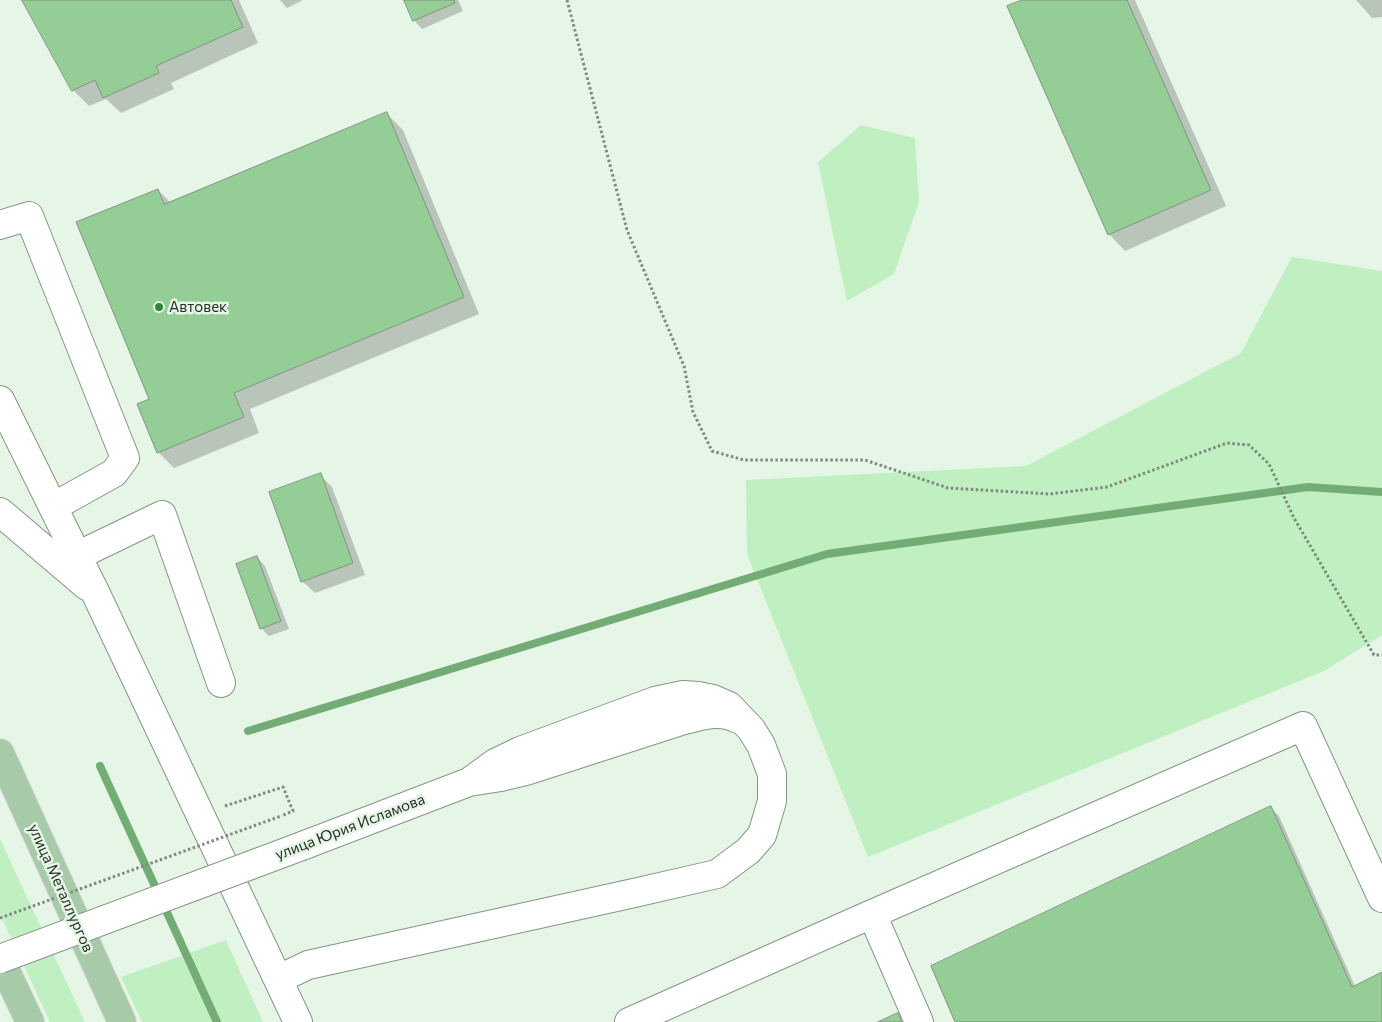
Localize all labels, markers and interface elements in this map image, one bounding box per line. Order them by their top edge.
place label: Автовек [169,298,227,316]
marker: Автовек [153,301,165,313]
street label: улица Юрия Исламова [273,790,427,864]
street label: улица Металлургов [25,821,97,955]

